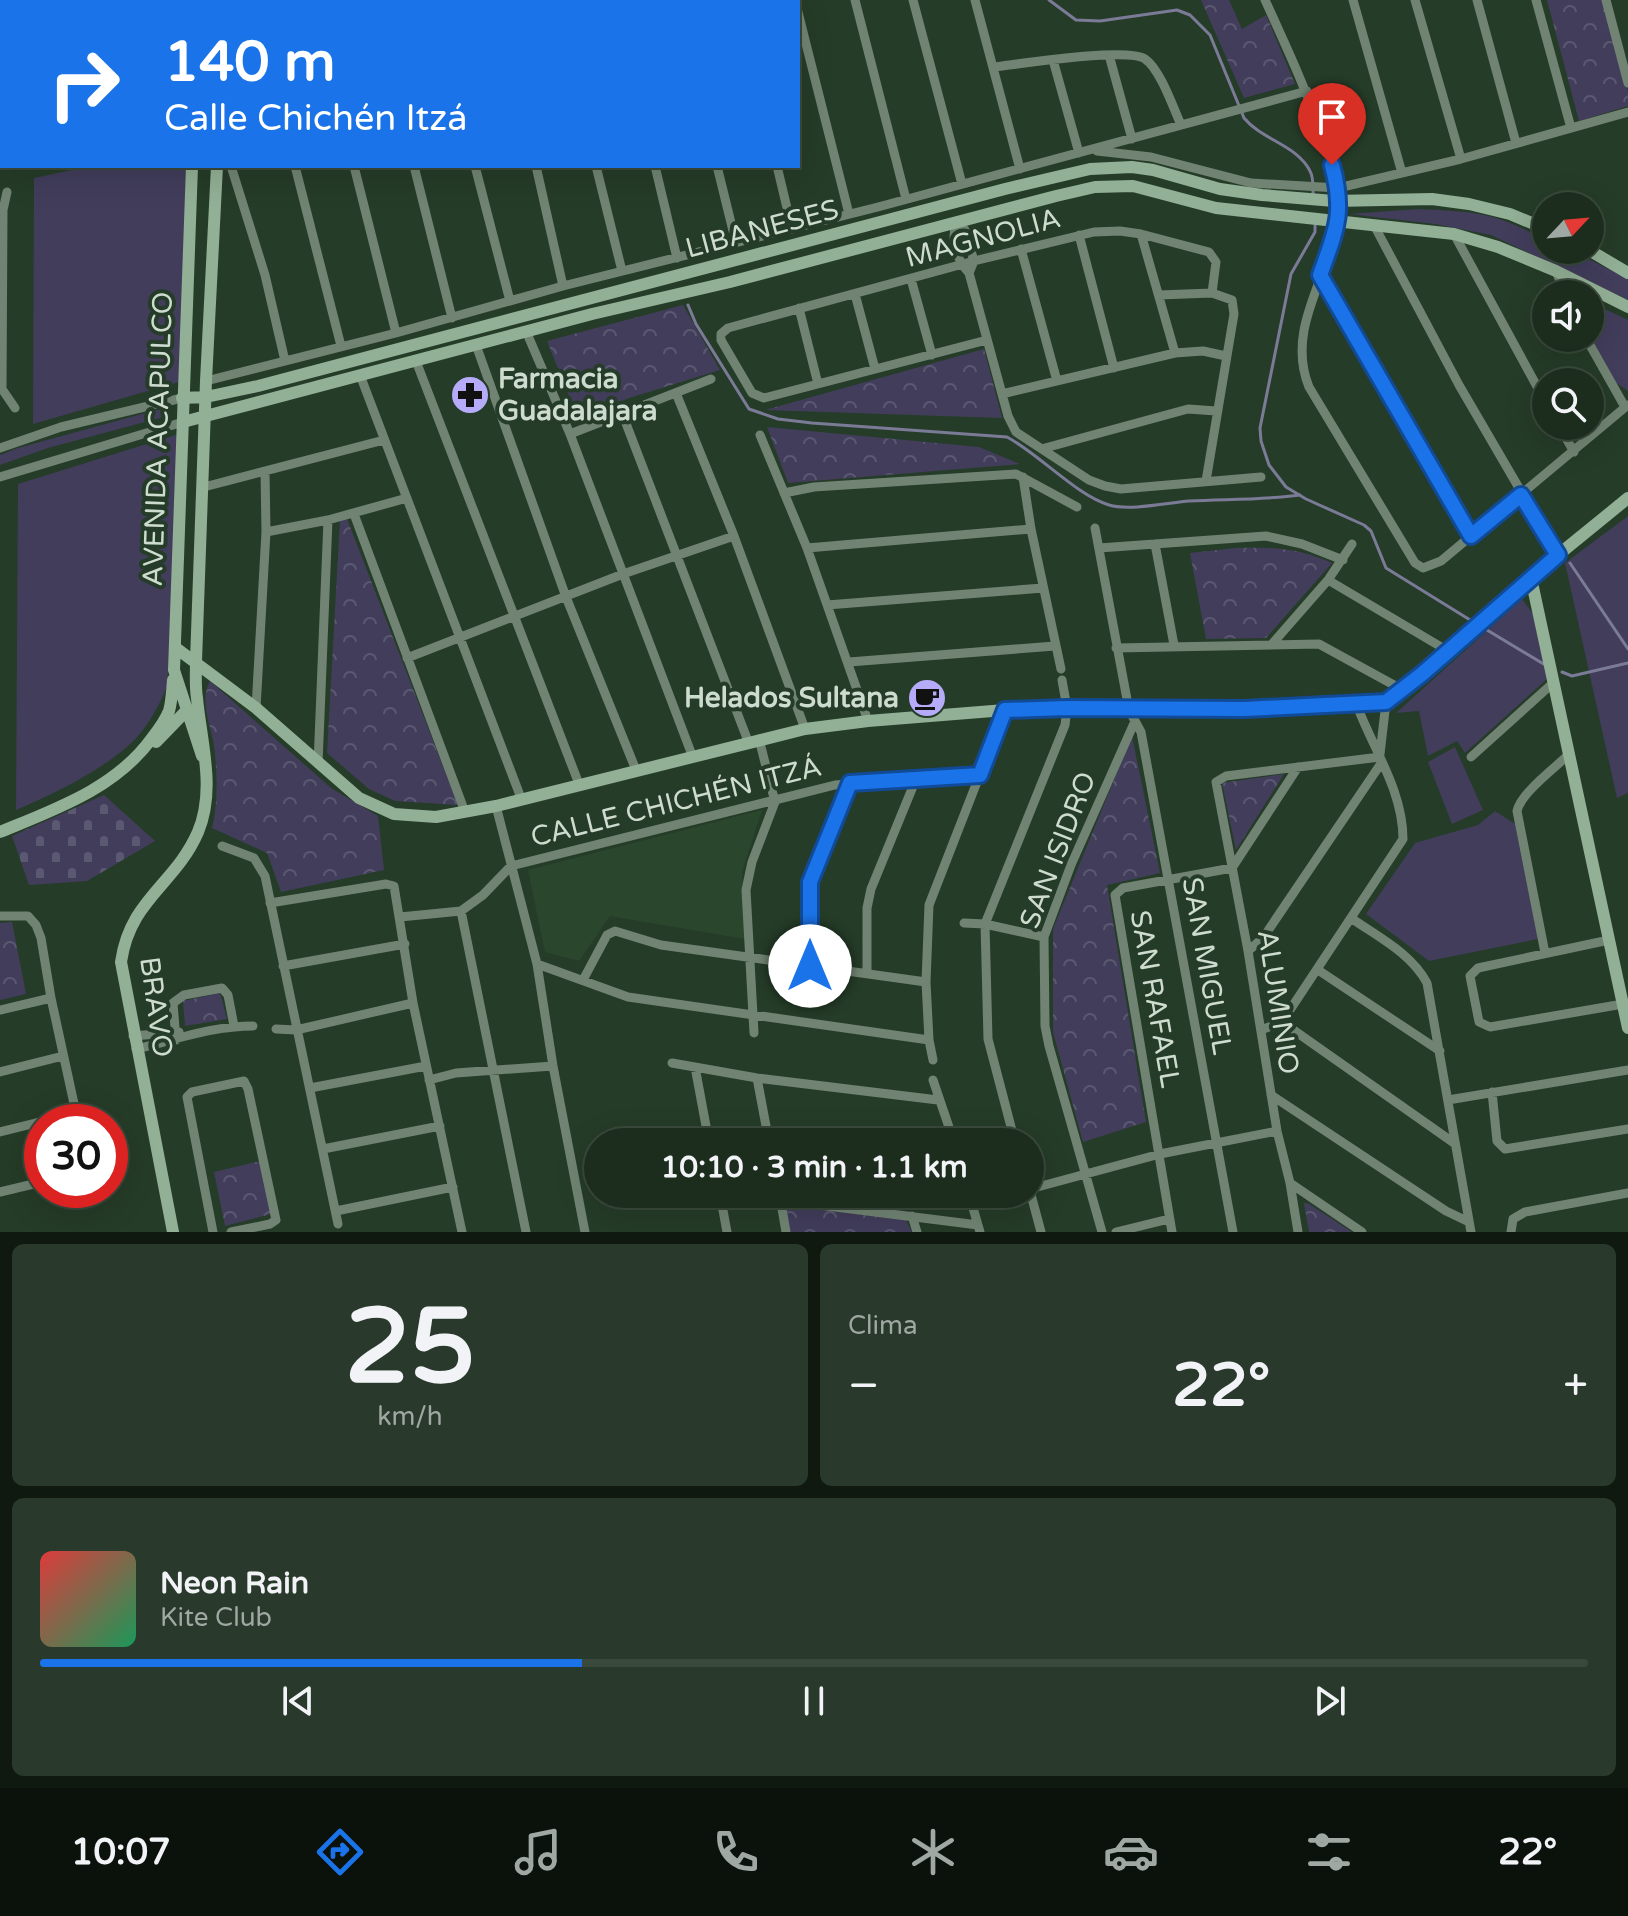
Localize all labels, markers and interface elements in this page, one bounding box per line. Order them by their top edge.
text: 140 m [164,29,335,96]
icon: right [32,32,136,136]
pin [1298,83,1366,165]
icon: arrive [1310,95,1354,139]
text: Calle Chichén Itzá [164,97,467,140]
street label: LIBANESES [682,192,842,266]
north arrow [1532,192,1604,264]
map controls [1532,192,1604,440]
street label: MAGNOLIA [902,201,1064,275]
button: sound [1532,280,1604,352]
street label: AVENIDA ACAPULCO [136,291,180,587]
place label: Farmacia Guadalajara [498,362,657,428]
button: search [1532,368,1604,440]
pharmacy icon: Farmacia Guadalajara [449,374,491,416]
cafe icon: Helados Sultana [906,677,948,719]
place label: Helados Sultana [684,681,899,715]
street label: CALLE CHICHÉN ITZÁ [527,749,825,855]
street label: SAN ISIDRO [1013,767,1103,933]
street label: SAN MIGUEL [1175,875,1239,1057]
street label: SAN RAFAEL [1123,908,1187,1090]
position arrow [768,924,852,1008]
street label: ALUMINIO [1250,927,1306,1077]
street label: BRAVO [132,955,180,1059]
speed limit sign: 30 [24,1104,128,1208]
text: 10:10 · 3 min · 1.1 km [660,1149,968,1186]
text: 25 [345,1286,475,1411]
text: Clima [848,1310,918,1341]
text: 22° [1172,1350,1270,1422]
text: − [848,1360,879,1413]
text: + [1563,1360,1588,1413]
text: km/h [377,1401,443,1432]
text: Neon Rain [160,1565,309,1602]
text: Kite Club [160,1602,272,1633]
icon: previous [276,1679,320,1723]
icon: pause [792,1679,836,1723]
icon: next [1308,1679,1352,1723]
icon: directions [312,1824,368,1880]
icon: music [510,1824,566,1880]
icon: phone [708,1824,764,1880]
icon: climate [905,1824,961,1880]
icon: car [1103,1824,1159,1880]
icon: filters [1301,1824,1357,1880]
text: 10:07 [71,1831,171,1874]
text: 22° [1498,1831,1557,1874]

